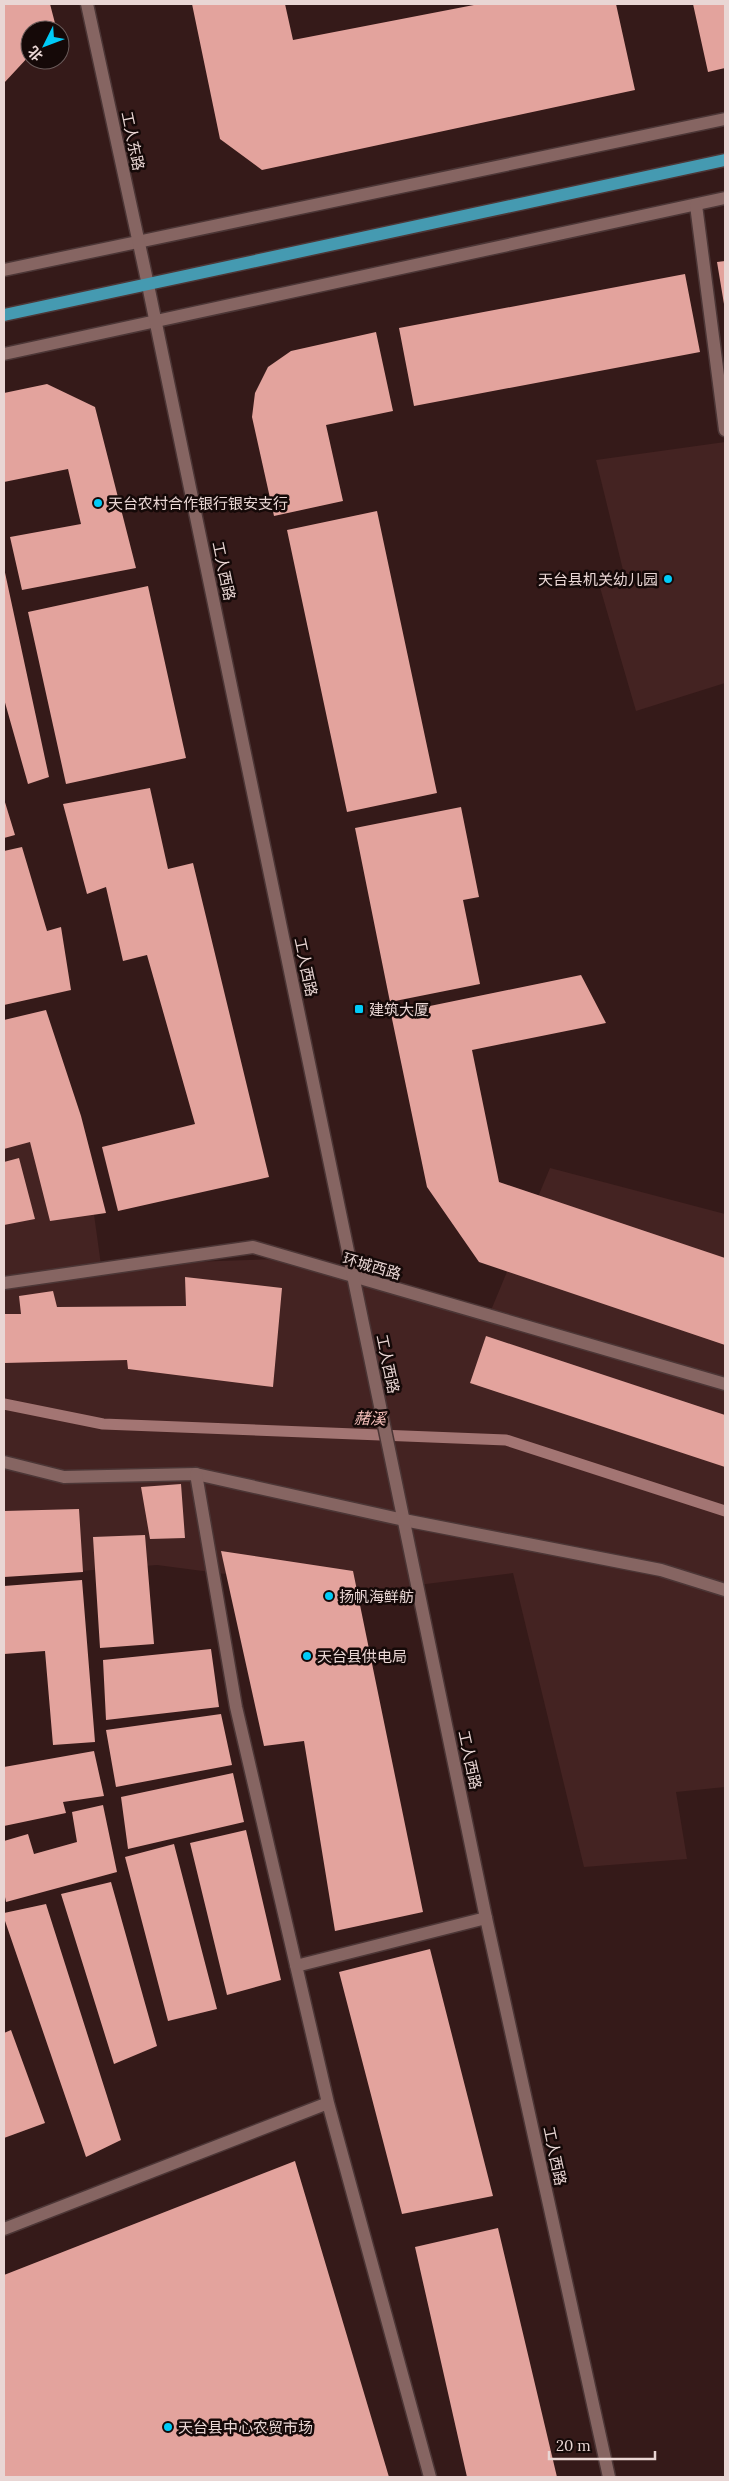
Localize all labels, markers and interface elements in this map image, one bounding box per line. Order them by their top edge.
north arrow [20,20,70,70]
text: 北 [24,42,47,65]
street label: 工人东路 [117,110,149,172]
place label: 天台农村合作银行银安支行 [108,494,288,513]
marker: 天台农村合作银行银安支行 [92,497,104,509]
street label: 工人西路 [208,540,240,602]
place label: 天台县机关幼儿园 [538,570,658,589]
marker: 天台县机关幼儿园 [662,573,674,585]
street label: 工人西路 [290,936,322,998]
place label: 建筑大厦 [369,1000,429,1019]
marker: 建筑大厦 [353,1003,365,1015]
street label: 环城西路 [341,1249,403,1283]
street label: 工人西路 [372,1333,404,1395]
water label: 赭溪 [354,1407,388,1429]
place label: 扬帆海鲜舫 [339,1587,414,1606]
marker: 扬帆海鲜舫 [323,1590,335,1602]
place label: 天台县供电局 [317,1647,407,1666]
marker: 天台县供电局 [301,1650,313,1662]
street label: 工人西路 [454,1729,486,1791]
street label: 工人西路 [539,2125,571,2187]
place label: 天台县中心农贸市场 [178,2418,313,2437]
marker: 天台县中心农贸市场 [162,2421,174,2433]
scale bar [549,2428,655,2460]
text: 20 m [556,2436,591,2455]

